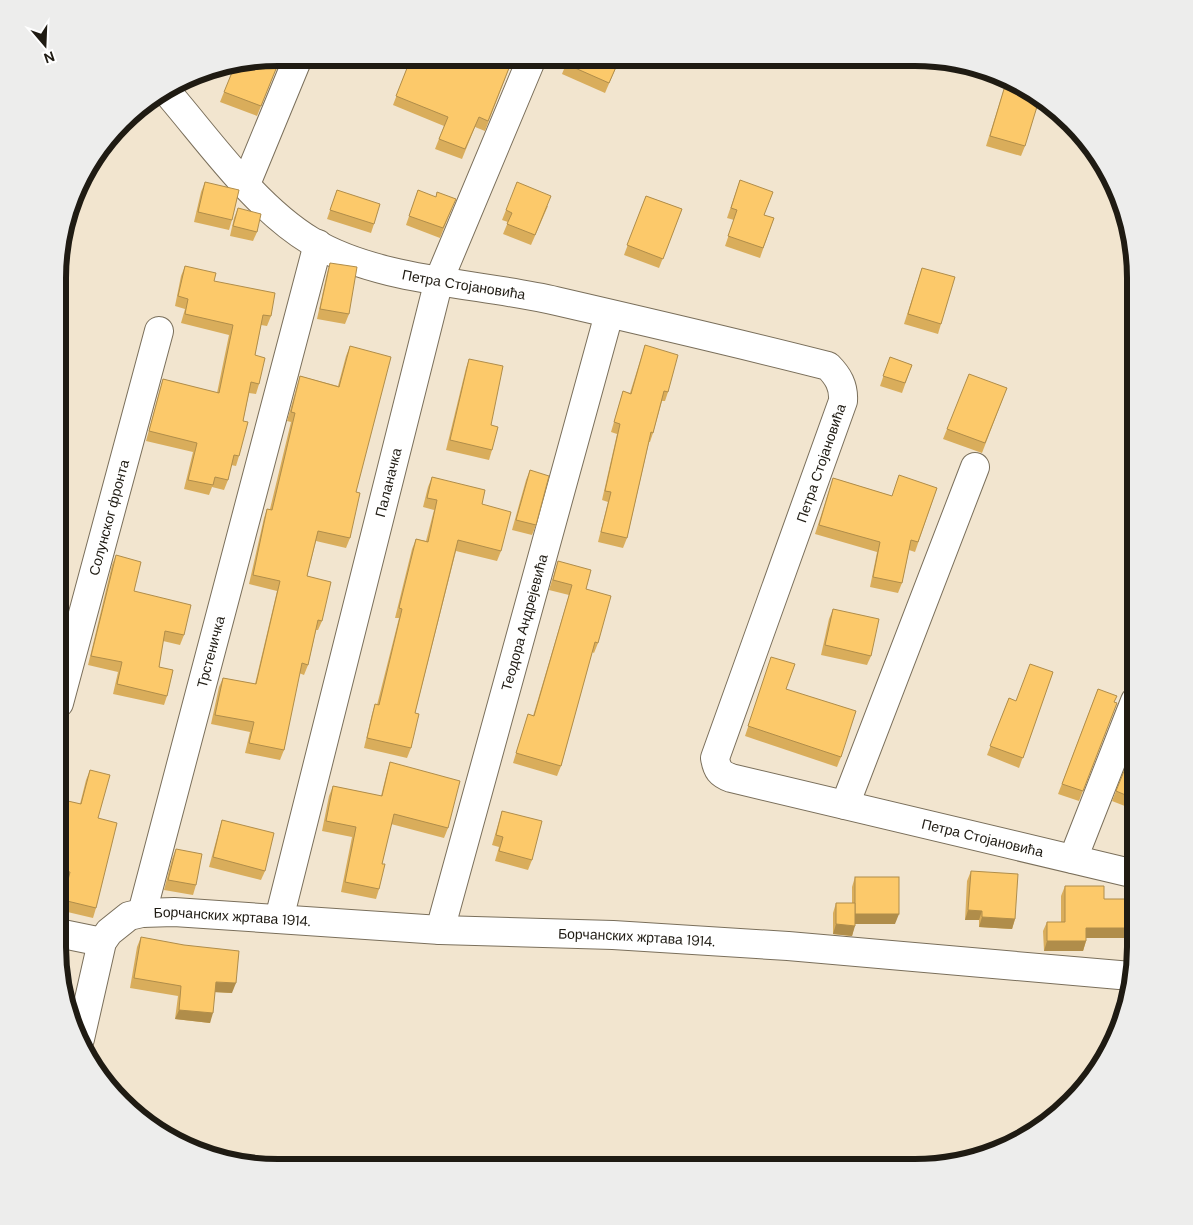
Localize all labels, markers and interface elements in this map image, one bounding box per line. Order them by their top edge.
north arrow [20,20,70,70]
text: N [41,47,57,67]
street label: Петра Стојановића [400,265,527,304]
street label: Петра Стојановића [792,401,850,525]
street label: Паланачка [371,446,406,519]
street label: Солунског фронта [85,457,133,578]
street label: Теодора Андрејевића [497,552,552,693]
street label: Трстеничка [193,614,229,690]
street label: Петра Стојановића [920,815,1045,861]
street label: Борчанских жртава 1914. [153,903,312,930]
street label: Борчанских жртава 1914. [558,924,716,950]

